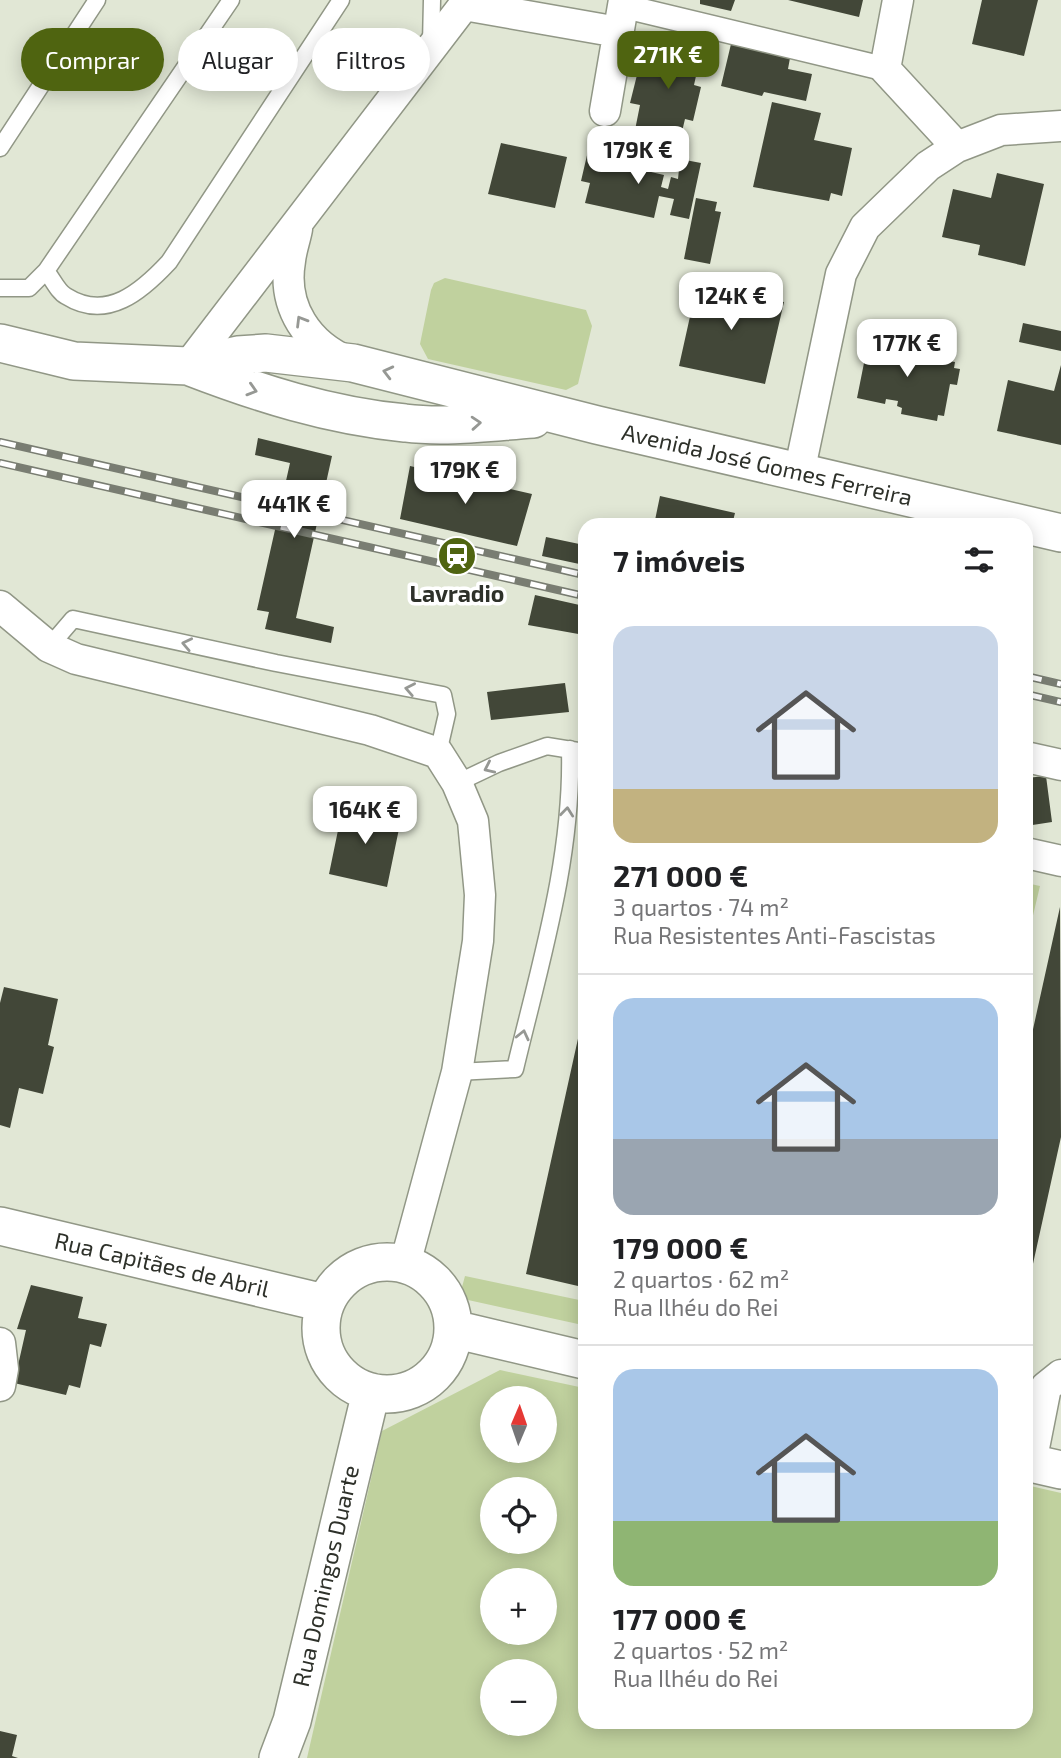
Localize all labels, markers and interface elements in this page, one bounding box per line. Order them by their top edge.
chip: Comprar [21,28,164,91]
chip: Alugar [178,28,298,91]
chip: Filtros [312,28,430,91]
pin: 271K € [611,32,725,91]
text: 271K € [633,40,703,68]
pin: 179K € [581,127,695,186]
text: 179K € [603,135,673,163]
pin: 124K € [674,272,788,332]
text: 124K € [695,281,767,309]
one-way arrow [296,316,309,329]
pin: 177K € [850,320,964,379]
text: 177K € [873,328,941,356]
one-way arrow [382,366,394,380]
one-way arrow [246,382,258,396]
one-way arrow [471,416,482,431]
street label: Avenida José Gomes Ferreira [619,417,915,511]
pin: 179K € [408,447,522,506]
text: 179K € [430,455,500,483]
pin: 441K € [237,480,351,540]
text: 441K € [257,489,331,517]
station icon: Lavradio [436,535,478,577]
icon: filters [960,541,998,579]
text: 7 imóveis [613,542,745,578]
place label: Lavradio [410,579,504,607]
one-way arrow [181,638,193,652]
icon: home [743,672,869,798]
one-way arrow [404,682,416,697]
one-way arrow [484,759,496,773]
pin: 164K € [308,786,422,846]
text: 164K € [329,795,401,823]
one-way arrow [560,807,575,818]
text: 271 000 € [613,857,748,893]
text: 3 quartos · 74 m² [613,893,789,921]
text: Rua Resistentes Anti-Fascistas [613,921,936,949]
one-way arrow [515,1029,529,1041]
icon: home [743,1044,869,1170]
street label: Rua Capitães de Abril [52,1226,273,1302]
text: 179 000 € [613,1229,749,1265]
text: 2 quartos · 62 m² [613,1265,789,1293]
text: Rua Ilhéu do Rei [613,1293,778,1321]
north arrow [480,1386,556,1463]
map controls [480,1386,557,1736]
icon: home [743,1415,869,1541]
street label: Rua Domingos Duarte [286,1462,364,1689]
button: locate [480,1477,557,1554]
button: + [480,1568,557,1645]
text: 177 000 € [613,1600,747,1636]
text: 2 quartos · 52 m² [613,1636,788,1664]
button: − [480,1659,557,1736]
text: Rua Ilhéu do Rei [613,1664,778,1692]

